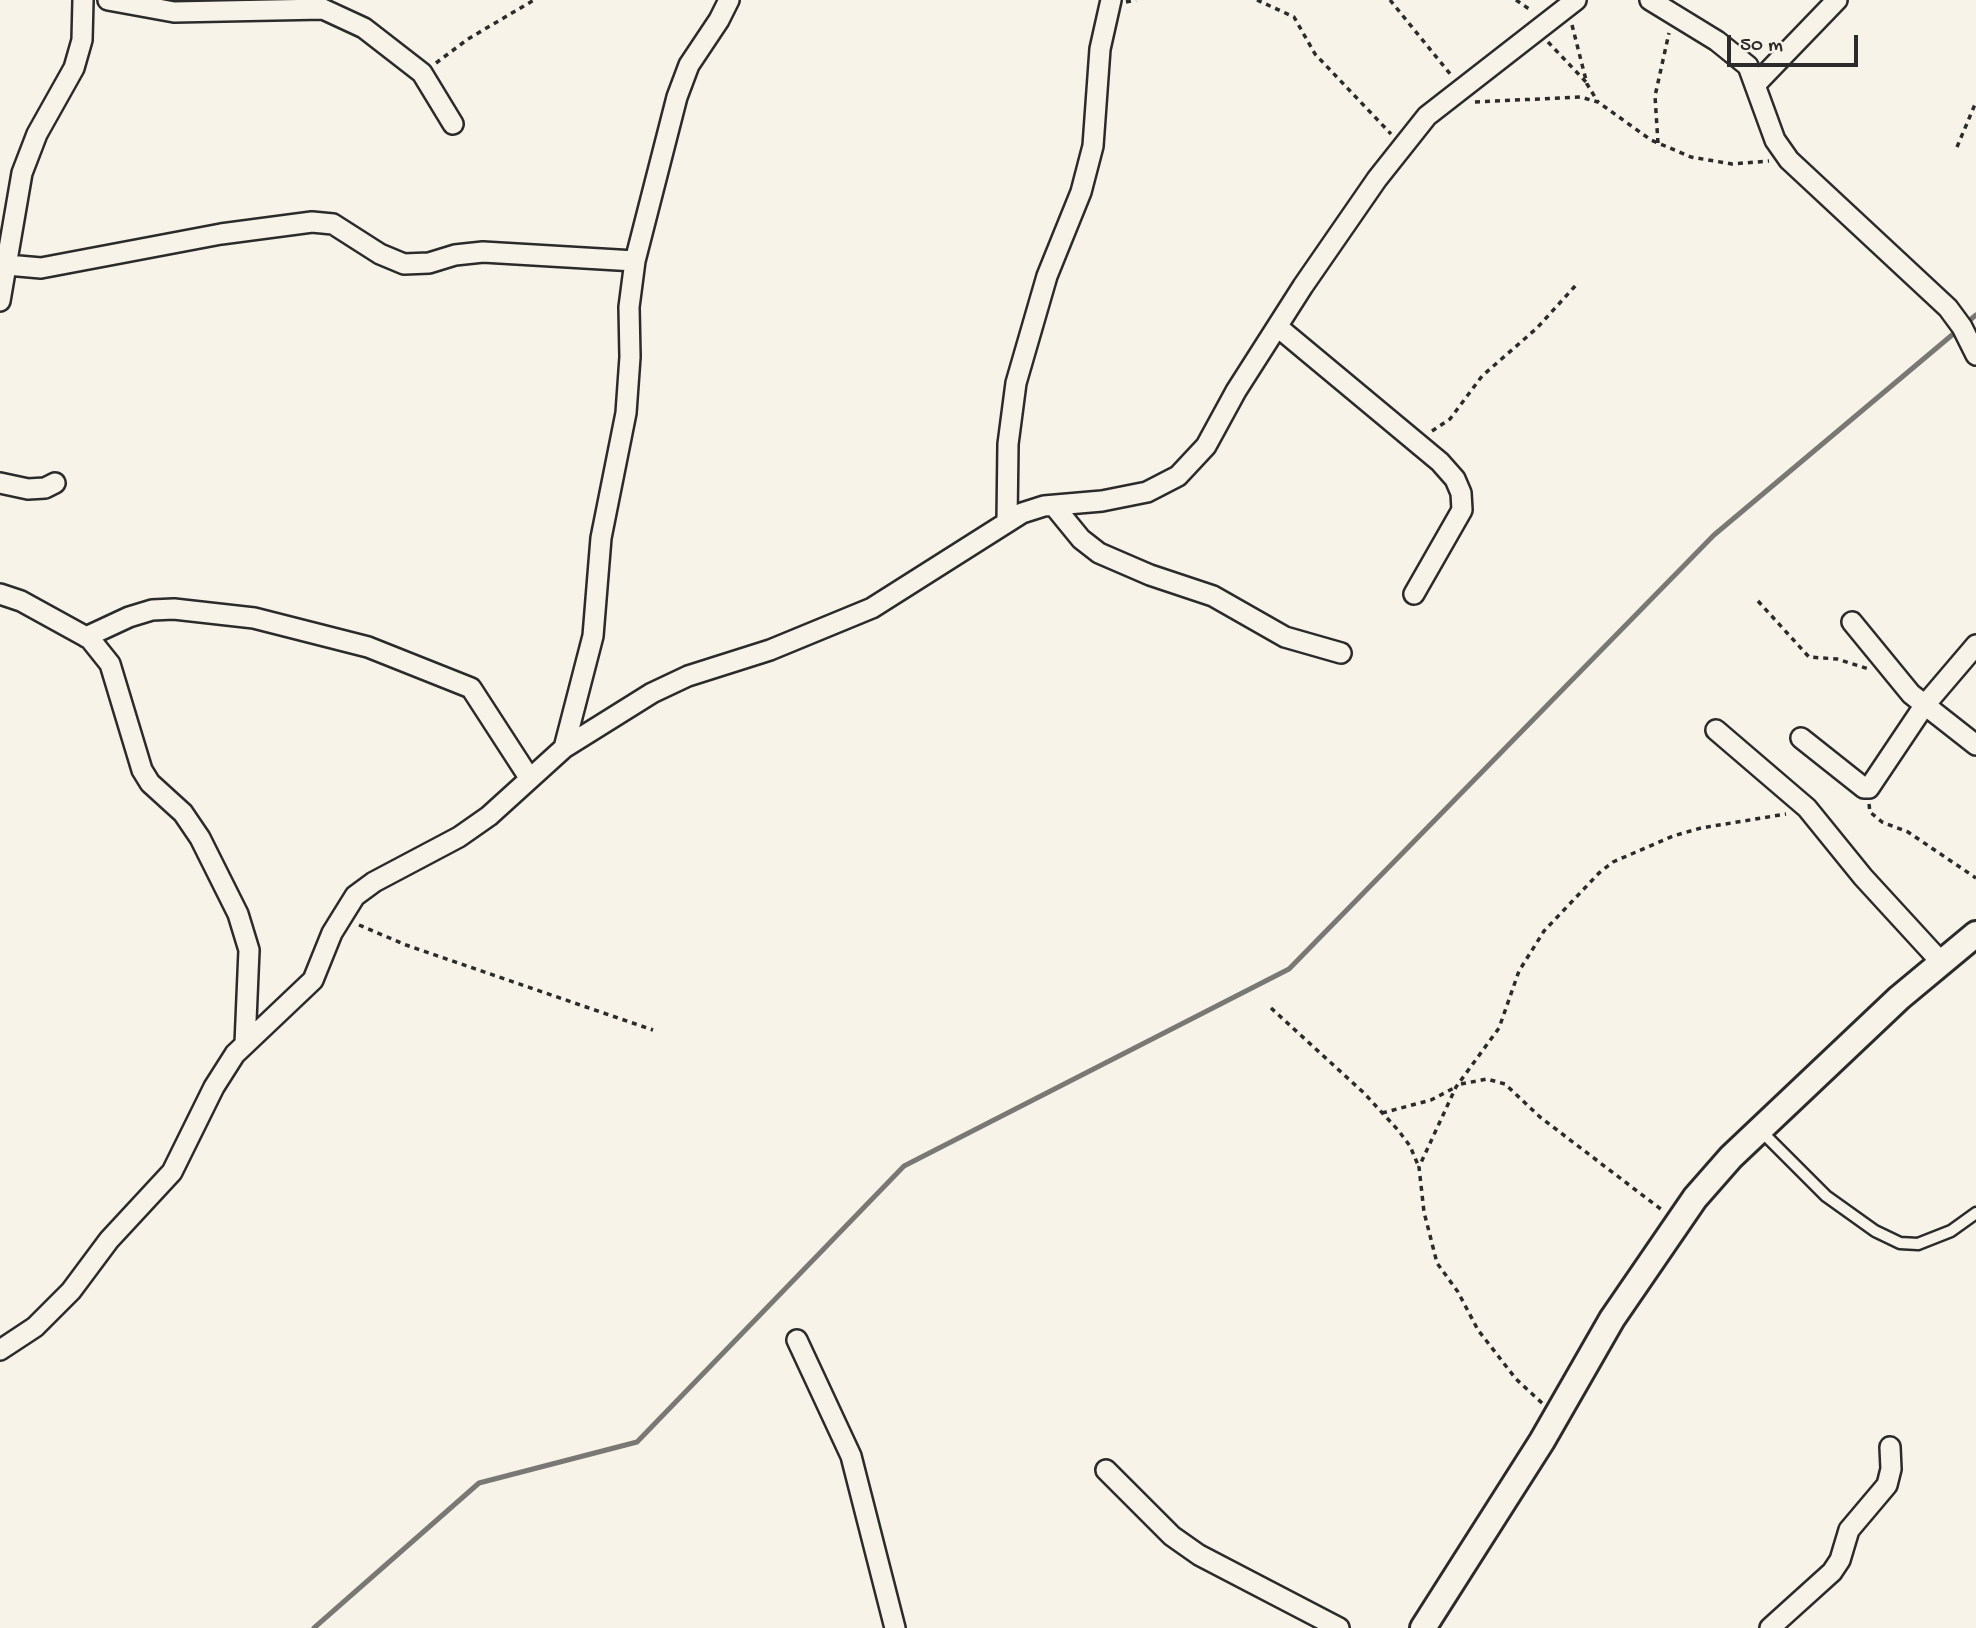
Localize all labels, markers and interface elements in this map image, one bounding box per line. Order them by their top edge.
scale bar [1731,21,1862,65]
text: 50 m [1740,34,1783,59]

